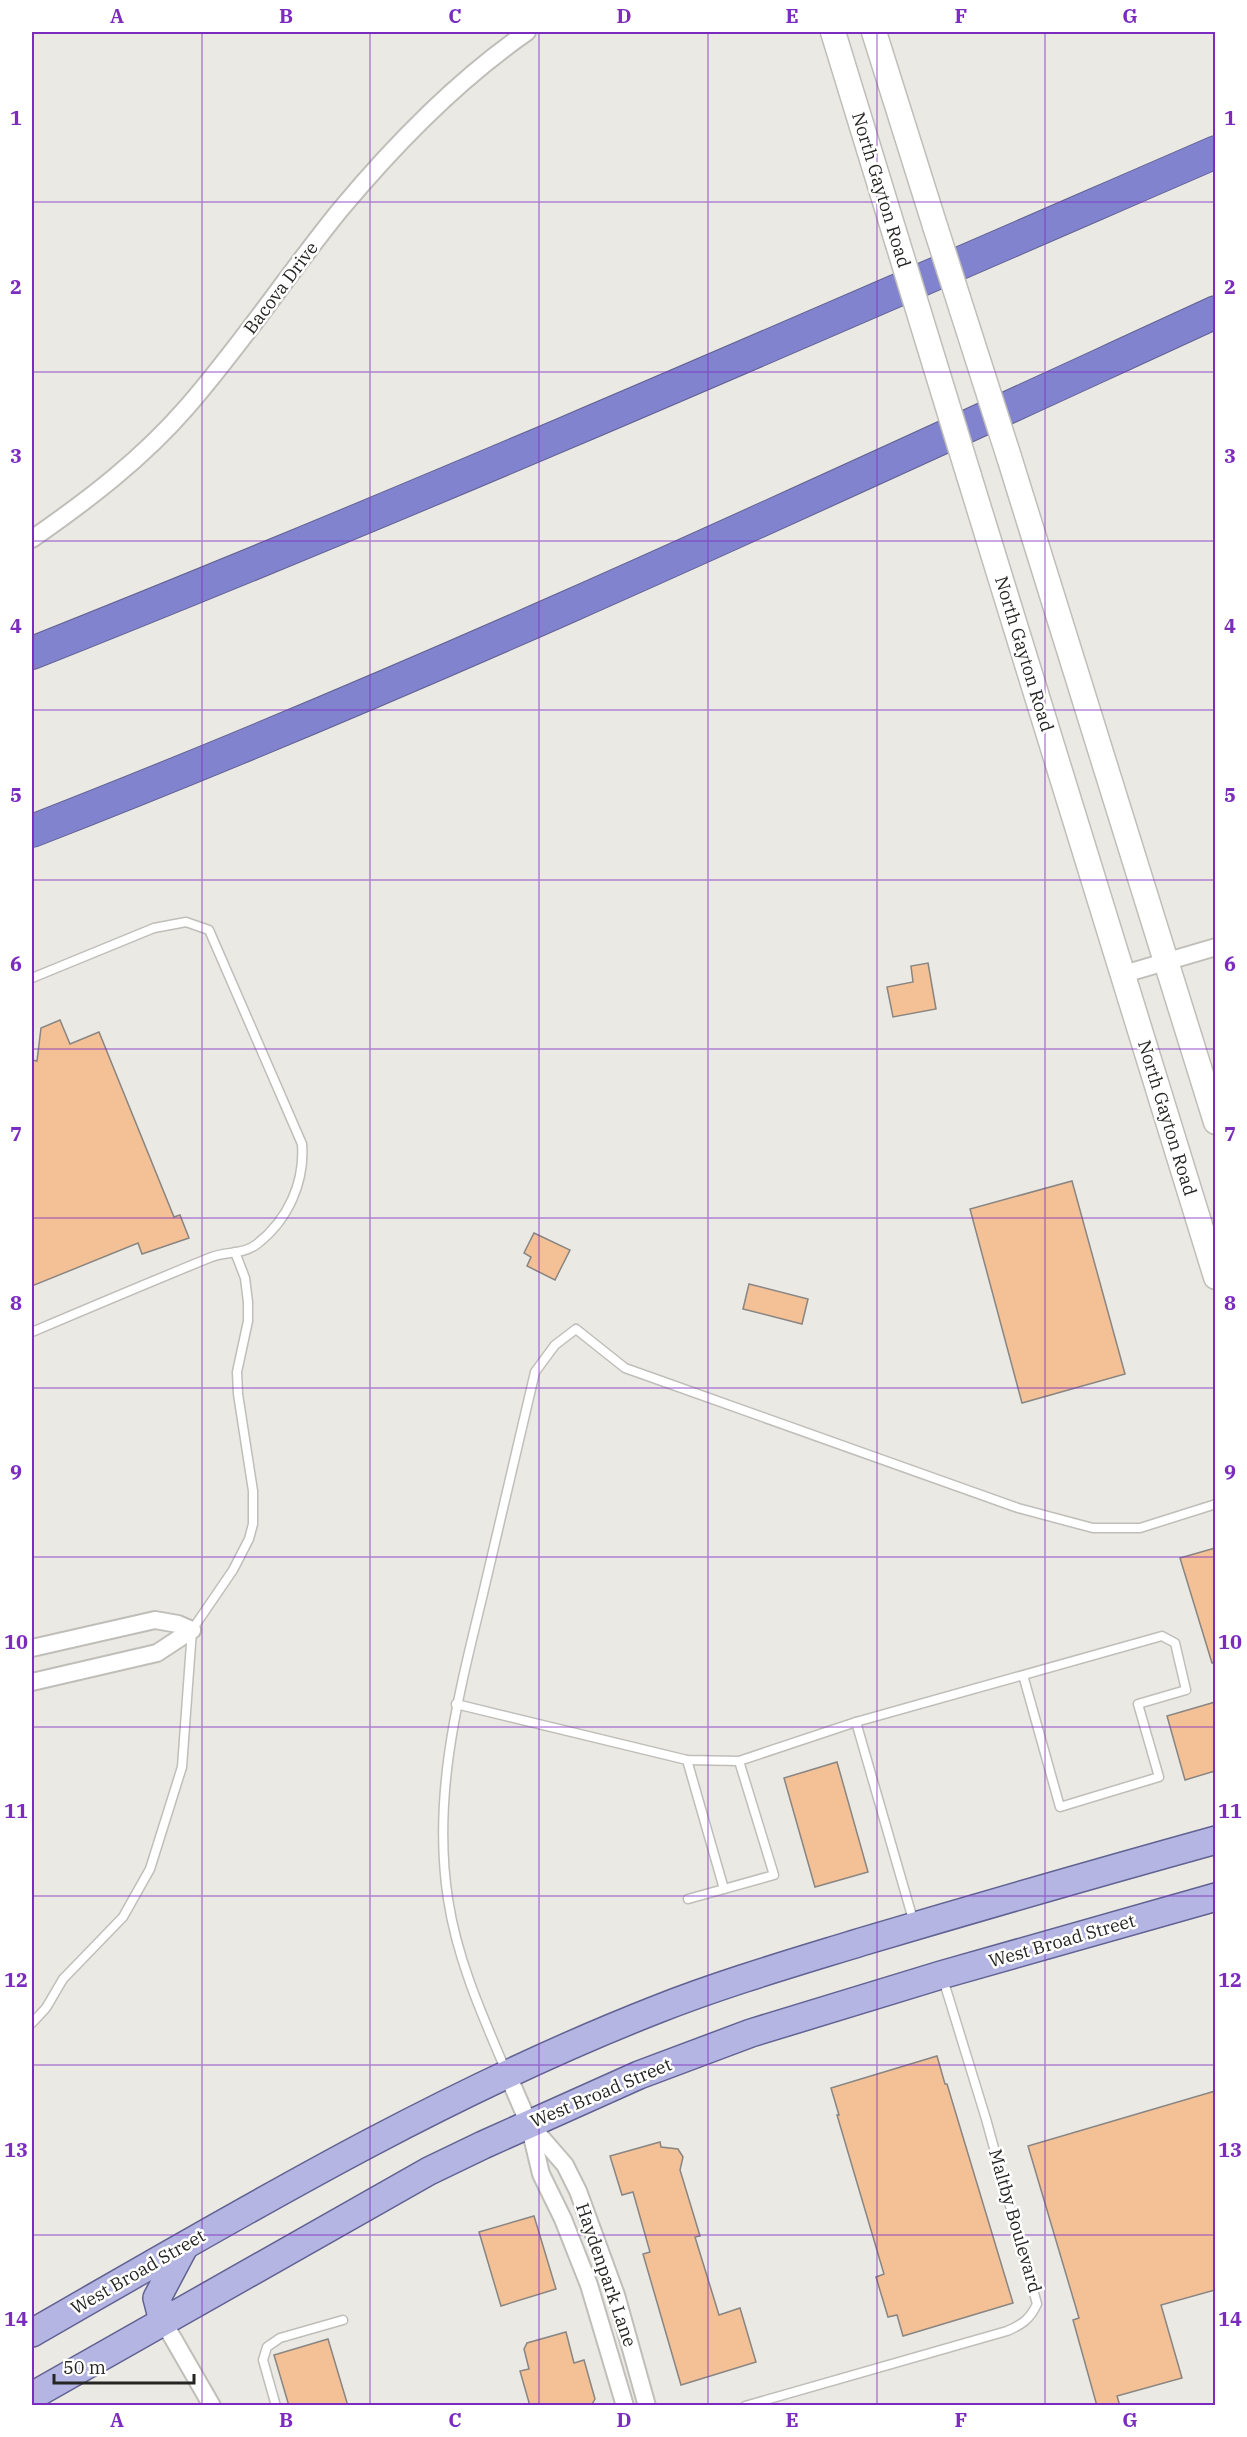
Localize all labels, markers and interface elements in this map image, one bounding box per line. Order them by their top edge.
text: A [110,2,124,29]
text: B [279,2,293,29]
text: C [448,2,462,29]
text: D [616,2,632,29]
text: E [785,2,799,29]
text: F [955,2,967,29]
text: G [1122,2,1138,29]
text: 1 [10,104,22,131]
text: 1 [1224,104,1236,131]
street label: North Gayton Road [847,109,916,270]
street label: Bacova Drive [238,237,323,338]
text: 2 [10,273,22,300]
text: 2 [1224,273,1236,300]
text: 3 [10,442,22,469]
text: 3 [1224,442,1236,469]
street label: North Gayton Road [990,573,1059,734]
text: 4 [10,612,22,639]
text: 4 [1224,612,1236,639]
text: 5 [10,781,22,808]
text: 5 [1224,781,1236,808]
text: 6 [10,950,22,977]
text: 6 [1224,950,1236,977]
street label: North Gayton Road [1133,1037,1202,1198]
text: 7 [10,1120,22,1147]
text: 7 [1224,1120,1236,1147]
text: 8 [10,1289,22,1316]
text: 8 [1224,1289,1236,1316]
text: 9 [10,1458,22,1485]
text: 9 [1224,1458,1236,1485]
text: 10 [4,1628,28,1655]
text: 10 [1218,1628,1242,1655]
text: 11 [4,1797,28,1824]
text: 11 [1218,1797,1242,1824]
street label: West Broad Street [986,1909,1138,1972]
text: 12 [4,1966,28,1993]
text: 12 [1218,1966,1242,1993]
street label: West Broad Street [527,2052,675,2133]
text: 13 [4,2136,28,2163]
text: 13 [1218,2136,1242,2163]
street label: Maltby Boulevard [984,2146,1047,2295]
street label: Haydenpark Lane [571,2200,642,2350]
street label: West Broad Street [66,2224,209,2319]
text: 14 [4,2305,28,2332]
text: 14 [1218,2305,1242,2332]
scale bar [54,2347,194,2385]
text: 50 m [63,2356,106,2379]
text: A [110,2406,124,2433]
text: B [279,2406,293,2433]
text: C [448,2406,462,2433]
text: D [616,2406,632,2433]
text: E [785,2406,799,2433]
text: F [955,2406,967,2433]
text: G [1122,2406,1138,2433]

